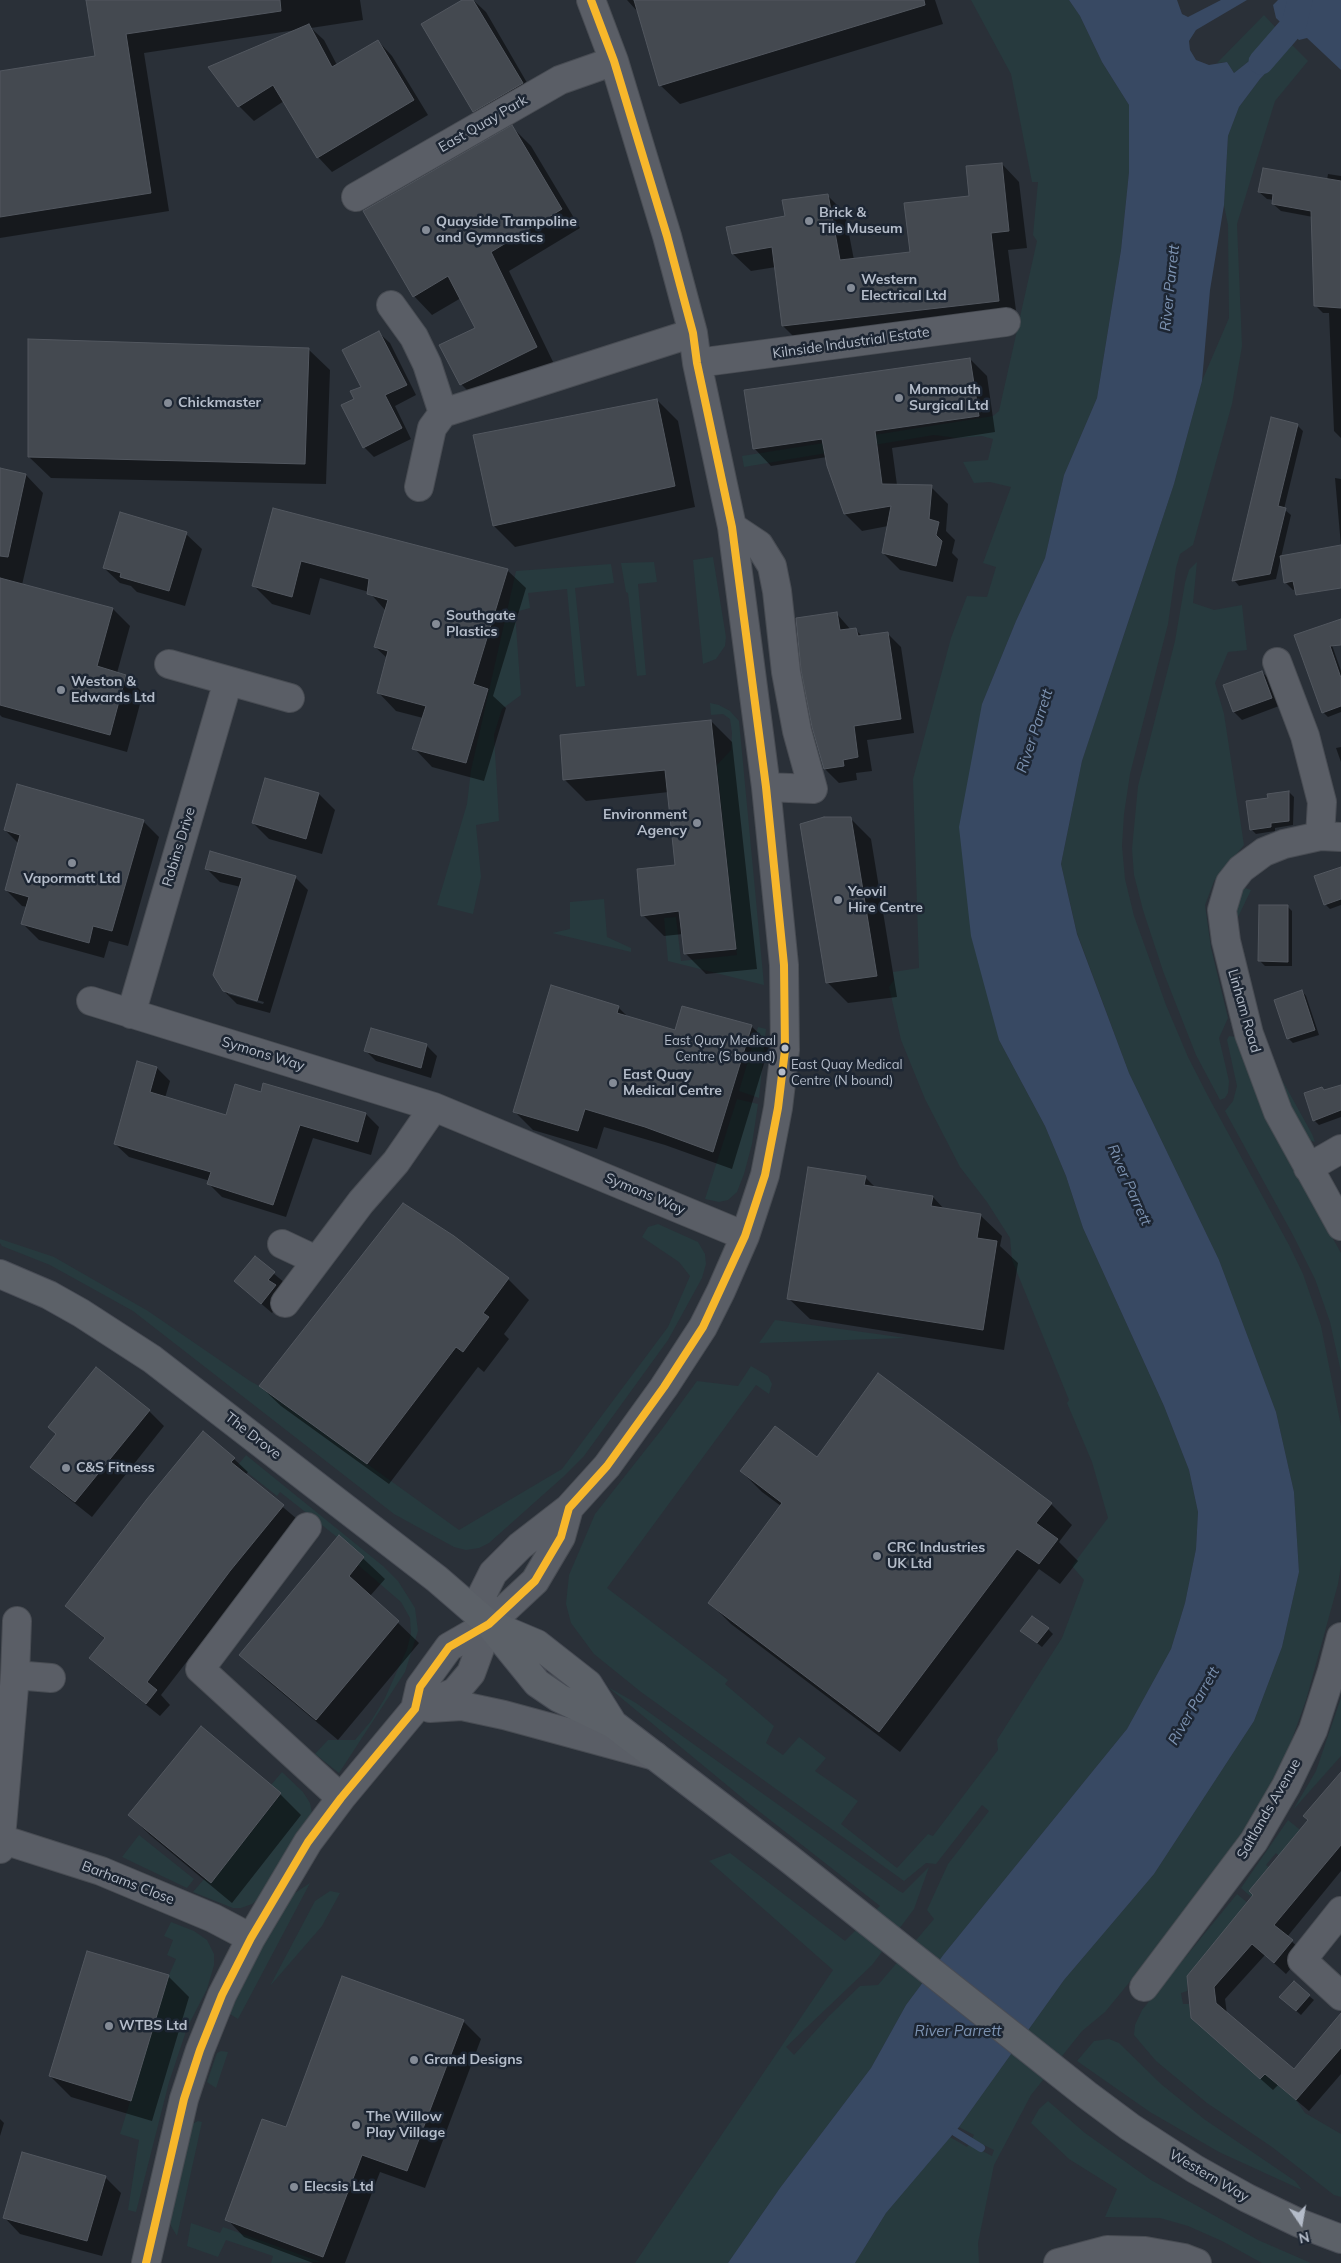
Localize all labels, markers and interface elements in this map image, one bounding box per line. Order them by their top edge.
street label: East Quay Park [436,92,530,156]
place label: Brick & Tile Museum [819,205,903,238]
place label: Quayside Trampoline and Gymnastics [436,214,577,246]
marker: Brick & Tile Museum [803,215,815,227]
marker: Quayside Trampoline and Gymnastics [420,224,432,236]
water label: River Parrett [1157,244,1183,332]
place label: Western Electrical Ltd [861,272,947,304]
marker: Western Electrical Ltd [845,282,857,294]
street label: Kilnside Industrial Estate [771,324,931,362]
place label: Monmouth Surgical Ltd [909,382,989,414]
marker: Monmouth Surgical Ltd [893,392,905,404]
place label: Chickmaster [178,395,261,411]
marker: Chickmaster [162,397,174,409]
place label: Southgate Plastics [446,608,516,640]
marker: Southgate Plastics [430,618,442,630]
place label: Weston & Edwards Ltd [71,674,155,706]
marker: Weston & Edwards Ltd [55,684,67,696]
water label: River Parrett [1013,687,1057,775]
street label: Robins Drive [159,805,199,889]
place label: Environment Agency [603,807,687,840]
marker: Environment Agency [691,817,703,829]
marker: Vapormatt Ltd [66,857,78,869]
place label: Vapormatt Ltd [23,871,121,887]
place label: Yeovil Hire Centre [848,884,923,916]
marker: Yeovil Hire Centre [832,894,844,906]
street label: Linham Road [1224,967,1264,1055]
street label: Symons Way [220,1033,306,1075]
place label: East Quay Medical Centre (S bound) [664,1033,776,1064]
marker: East Quay Medical Centre (S bound) [780,1043,790,1053]
place label: East Quay Medical Centre (N bound) [791,1057,903,1088]
place label: East Quay Medical Centre [623,1067,722,1100]
marker: East Quay Medical Centre (N bound) [777,1067,787,1077]
marker: East Quay Medical Centre [607,1077,619,1089]
water label: River Parrett [1103,1142,1155,1228]
street label: Symons Way [602,1170,688,1218]
street label: The Drove [222,1409,284,1463]
place label: C&S Fitness [76,1460,155,1476]
marker: C&S Fitness [60,1462,72,1474]
place label: CRC Industries UK Ltd [887,1540,985,1572]
marker: CRC Industries UK Ltd [871,1550,883,1562]
water label: River Parrett [1164,1664,1224,1748]
street label: Saltlands Avenue [1233,1756,1305,1862]
street label: Barhams Close [79,1858,177,1908]
place label: WTBS Ltd [119,2018,187,2034]
marker: WTBS Ltd [103,2020,115,2032]
water label: River Parrett [915,2022,1001,2040]
place label: Grand Designs [424,2052,523,2068]
marker: Grand Designs [408,2054,420,2066]
place label: The Willow Play Village [366,2109,445,2142]
marker: The Willow Play Village [350,2119,362,2131]
street label: Western Way [1166,2146,1252,2206]
place label: Elecsis Ltd [304,2179,374,2195]
marker: Elecsis Ltd [288,2181,300,2193]
north arrow [1276,2198,1326,2248]
text: N [1297,2228,1311,2248]

